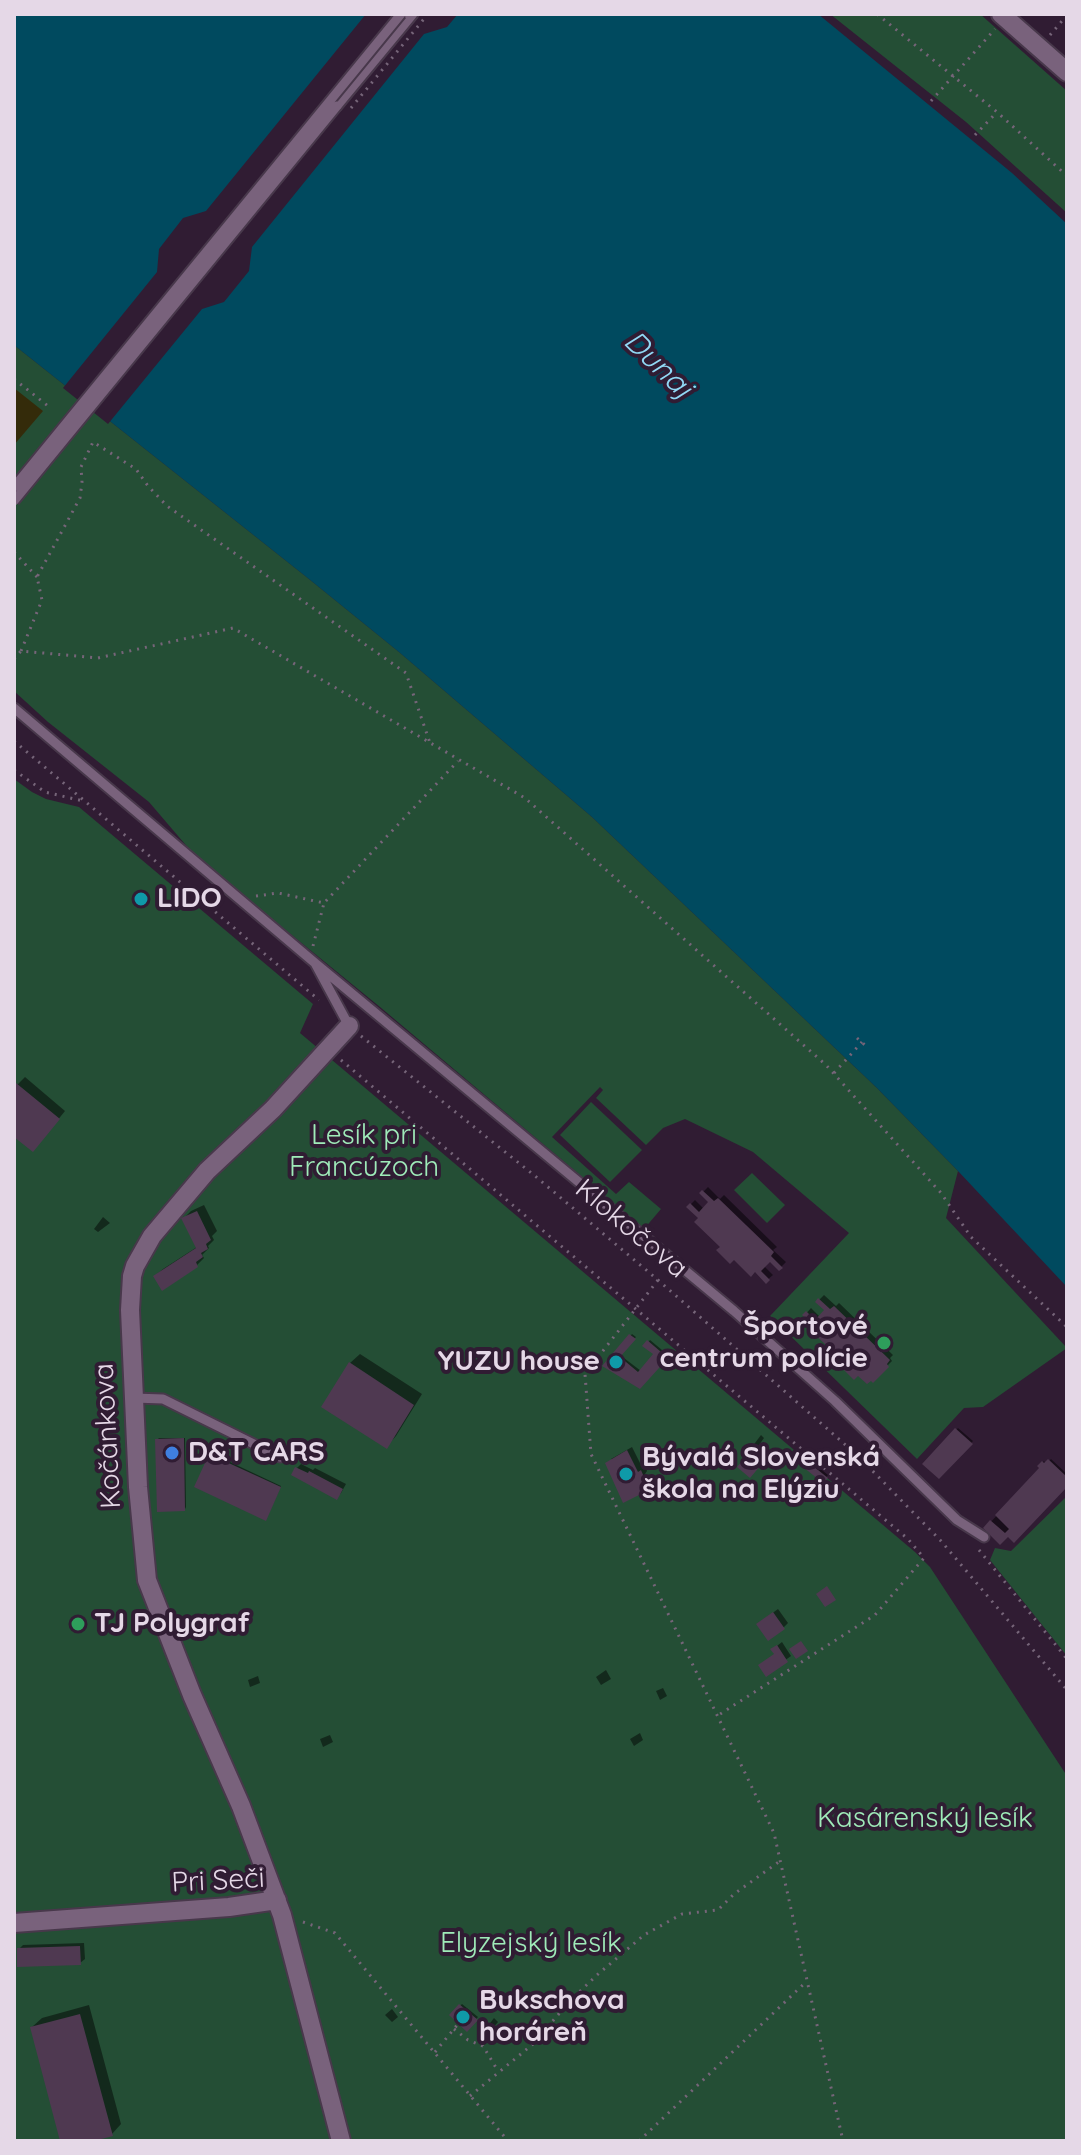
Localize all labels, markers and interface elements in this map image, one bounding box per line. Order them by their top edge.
water label: Dunaj [616,323,700,407]
place label: LIDO [157,882,222,916]
marker: LIDO [132,890,150,908]
park label: Lesík pri Francúzoch [289,1119,439,1185]
street label: Klokočova [568,1172,694,1286]
place label: Športové centrum polície [660,1310,868,1376]
marker: Športové centrum polície [875,1334,893,1352]
place label: YUZU house [438,1345,600,1379]
marker: YUZU house [607,1353,625,1371]
street label: Kočánkova [87,1362,129,1510]
place label: D&T CARS [188,1436,325,1470]
place label: Bývalá Slovenská škola na Elýziu [642,1441,880,1507]
marker: D&T CARS [163,1444,181,1462]
marker: Bývalá Slovenská škola na Elýziu [617,1465,635,1483]
place label: TJ Polygraf [94,1607,250,1641]
marker: TJ Polygraf [69,1615,87,1633]
park label: Kasárenský lesík [817,1802,1033,1836]
street label: Pri Seči [171,1862,265,1900]
park label: Elyzejský lesík [440,1927,622,1961]
place label: Bukschova horáreň [479,1984,625,2050]
marker: Bukschova horáreň [454,2008,472,2026]

